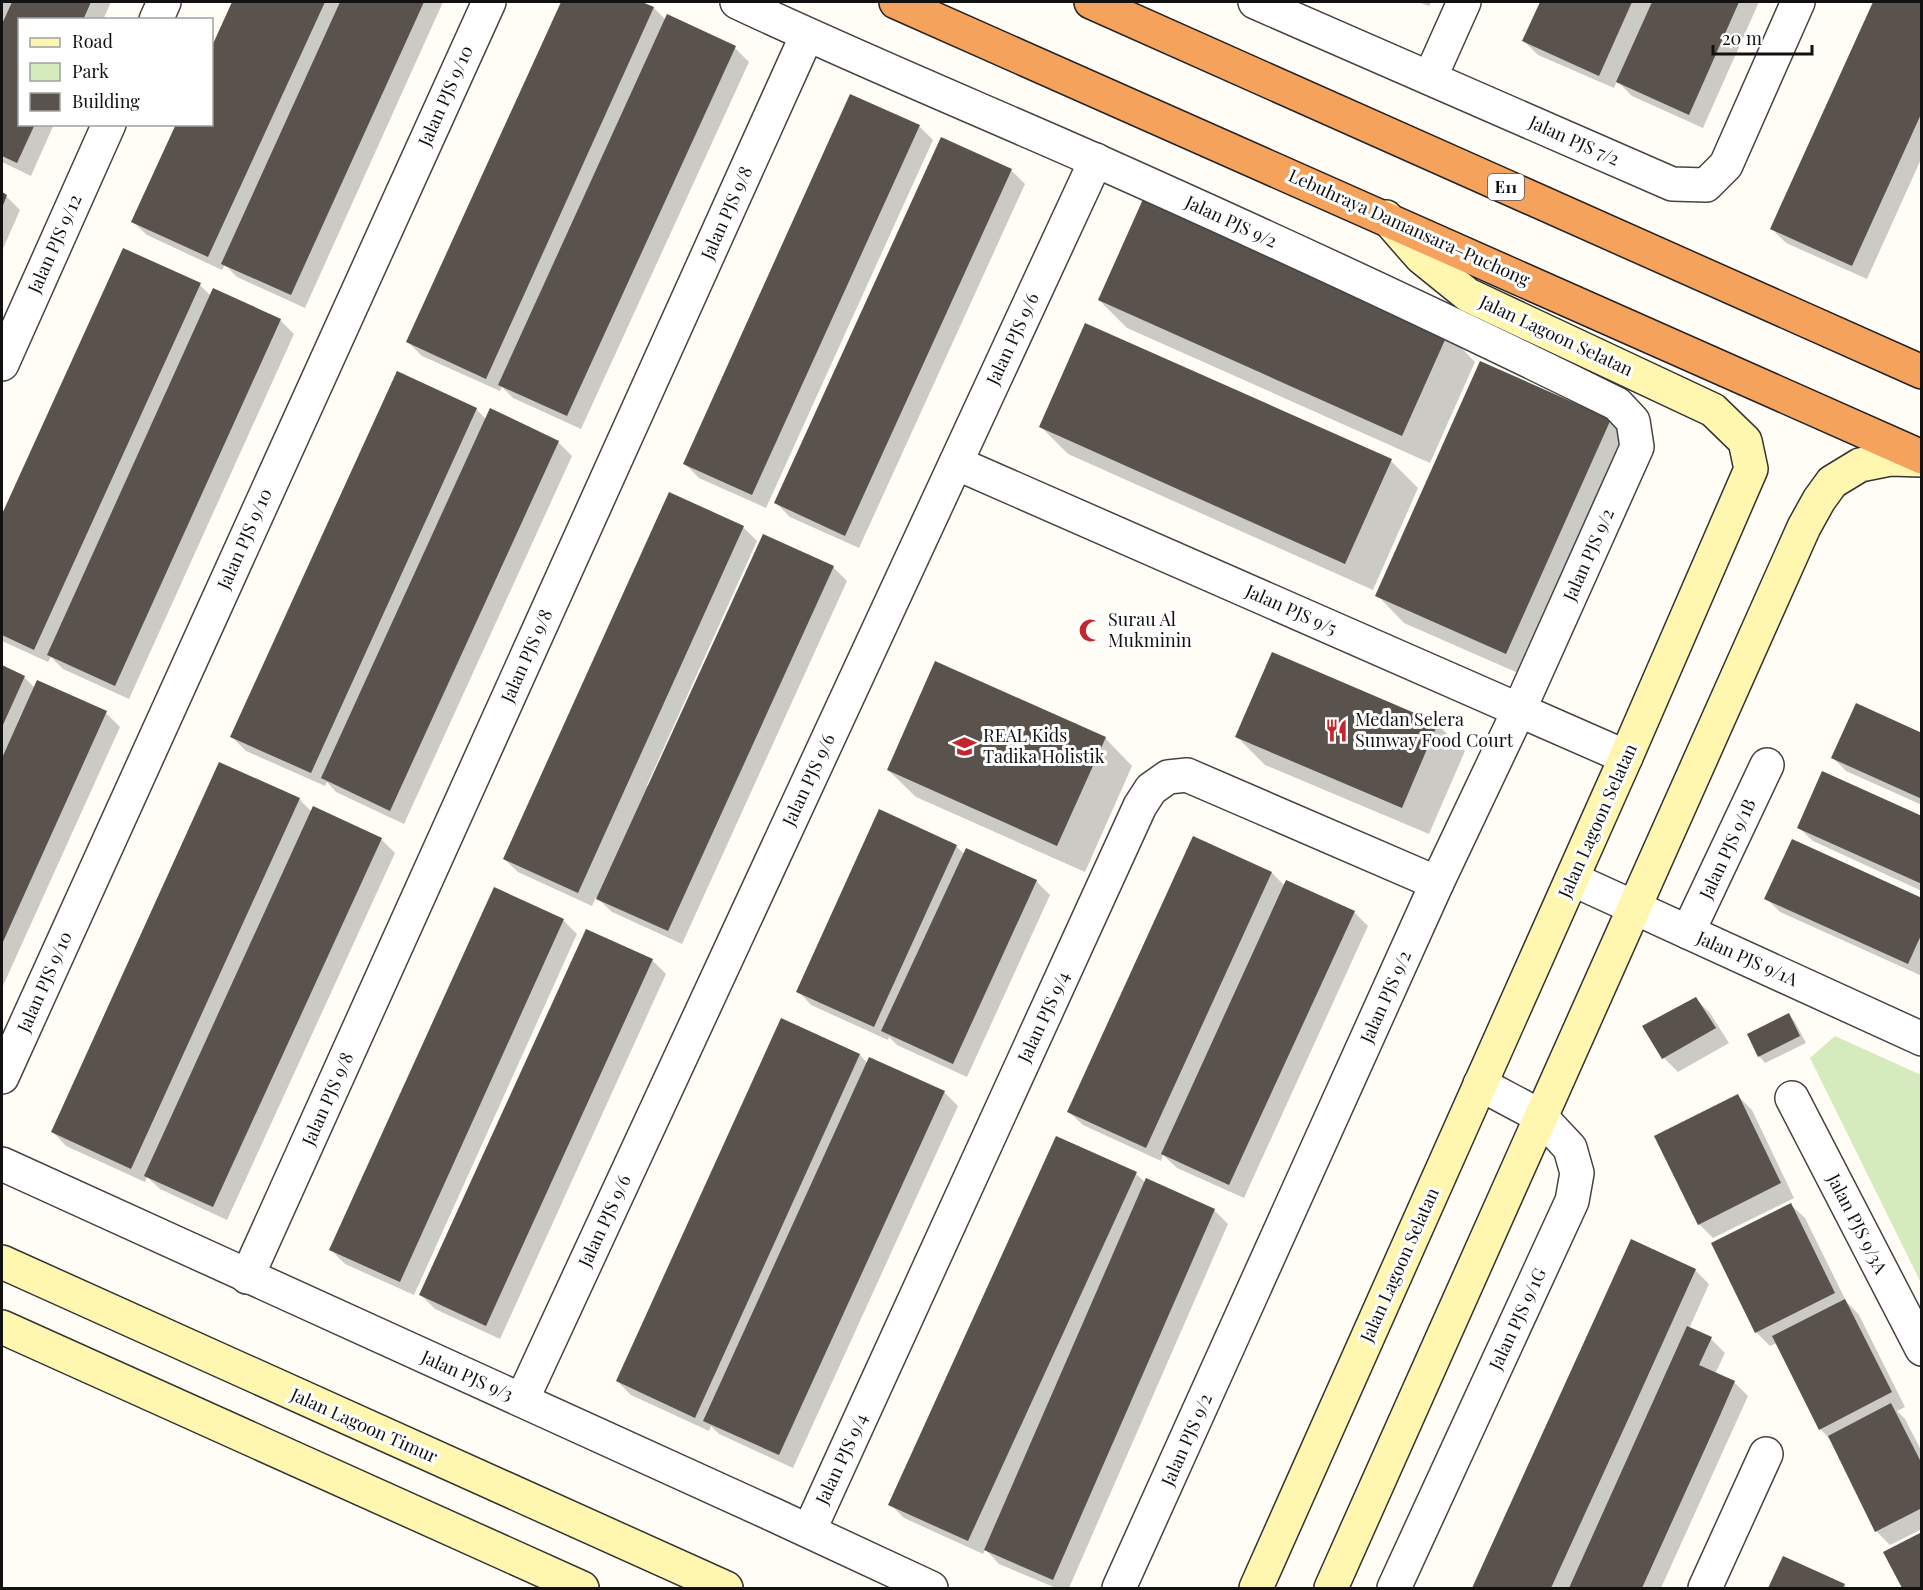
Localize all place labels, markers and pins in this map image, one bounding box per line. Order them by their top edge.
place label: Surau Al Mukminin [1108,607,1192,652]
mosque icon: Surau Al Mukminin [1077,617,1103,643]
place label: Medan Selera Sunway Food Court [1355,707,1514,752]
restaurant icon: Medan Selera Sunway Food Court [1324,717,1350,743]
place label: REAL Kids Tadika Holistik [983,723,1105,768]
school or university icon: REAL Kids Tadika Holistik [952,733,978,759]

